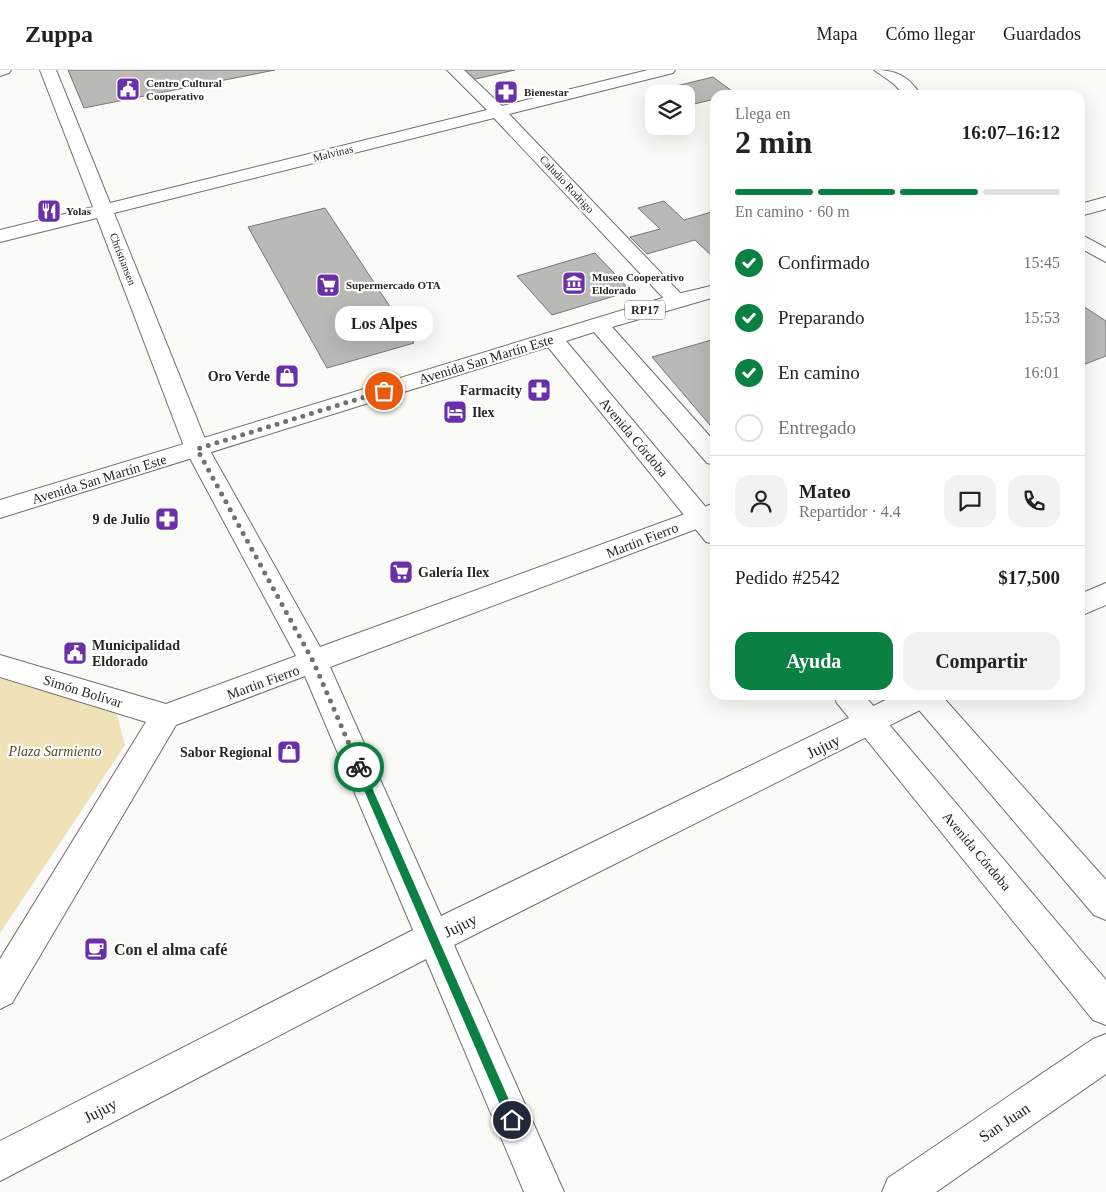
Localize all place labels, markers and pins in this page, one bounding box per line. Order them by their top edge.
public building icon: Centro Cultural Cooperativo [115,76,141,102]
place label: Centro Cultural Cooperativo [146,77,222,102]
pharmacy icon: Bienestar [493,79,519,105]
place label: Bienestar [524,86,569,98]
restaurant icon: Yolas [36,198,62,224]
place label: Yolas [66,205,92,217]
museum icon: Museo Cooperativo Eldorado [561,270,587,296]
place label: Museo Cooperativo Eldorado [592,271,684,296]
supermarket icon: Supermercado OTA [315,272,341,298]
place label: Supermercado OTA [346,279,441,291]
callout: Los Alpes [335,306,433,341]
shop icon: Oro Verde [274,363,300,389]
place label: Oro Verde [208,369,270,384]
pin [363,370,405,412]
pharmacy icon: Farmacity [526,377,552,403]
place label: Farmacity [460,383,522,398]
hotel icon: Ilex [442,399,468,425]
place label: Ilex [472,405,495,420]
pharmacy icon: 9 de Julio [154,506,180,532]
place label: 9 de Julio [92,512,150,527]
supermarket icon: Galería Ilex [388,559,414,585]
place label: Galería Ilex [418,565,489,580]
place label: Municipalidad Eldorado [92,638,180,669]
public building icon: Municipalidad Eldorado [62,640,88,666]
shop icon: Sabor Regional [276,739,302,765]
place label: Sabor Regional [180,745,272,760]
cafe icon: Con el alma café [83,936,109,962]
place label: Con el alma café [114,941,227,958]
pin [491,1099,533,1141]

